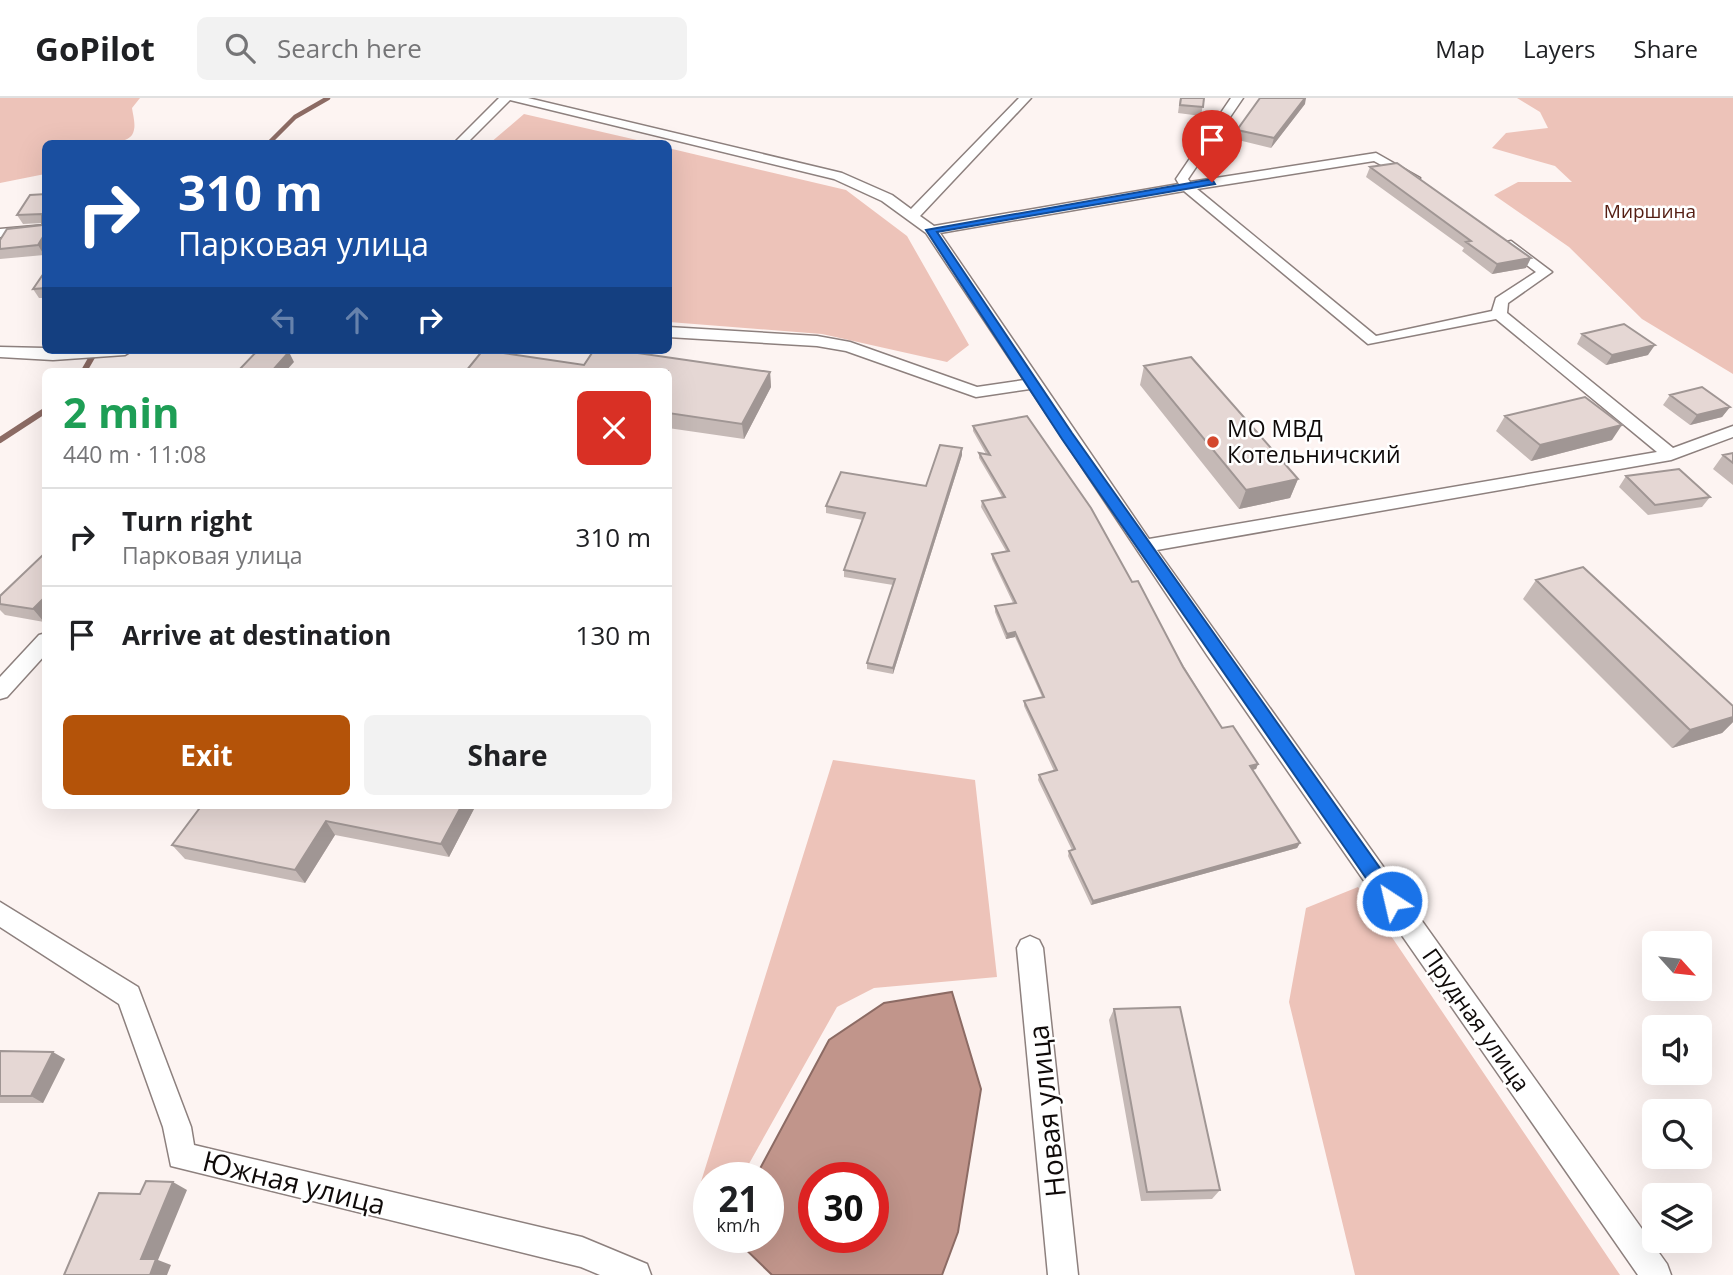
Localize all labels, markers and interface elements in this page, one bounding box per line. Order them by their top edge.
search box [197,17,687,80]
text: GoPilot [35,26,155,71]
icon: search [221,29,259,67]
text: Search here [277,30,422,66]
text: Map [1435,32,1485,65]
text: Layers [1523,32,1596,65]
text: Share [1634,32,1698,65]
pin [1182,110,1242,182]
icon: arrive [1193,121,1231,159]
text: 310 m [178,159,323,225]
icon: right [63,168,154,259]
park label: Миршина [1604,198,1696,224]
text: Парковая улица [178,222,429,265]
icon: left [265,301,303,339]
icon: ahead [338,301,376,339]
icon: right [411,301,449,339]
text: 2 min [63,383,180,440]
button: close [577,391,651,465]
place label: МО МВД Котельничский [1227,412,1401,470]
marker: МО МВД Котельничский [1205,434,1221,450]
text: 440 m · 11:08 [63,438,206,470]
text: Turn right [122,503,253,539]
icon: right [63,518,101,556]
text: 310 m [576,519,651,555]
text: Парковая улица [122,539,303,571]
icon: arrive [63,616,101,654]
text: Arrive at destination [122,617,391,653]
text: 130 m [576,617,651,653]
button: Exit [63,715,350,795]
button: Share [364,715,651,795]
position arrow [1355,864,1429,938]
north arrow [1642,931,1712,1001]
map controls [1642,931,1712,1253]
street label: Прудная улица [1416,941,1538,1097]
button: sound [1642,1015,1712,1085]
street label: Новая улица [1018,1023,1074,1199]
button: search [1642,1099,1712,1169]
street label: Южная улица [199,1141,390,1223]
speed limit sign: 30 [798,1162,889,1253]
text: 21 [718,1175,759,1222]
button: layers [1642,1183,1712,1253]
text: km/h [717,1213,760,1237]

